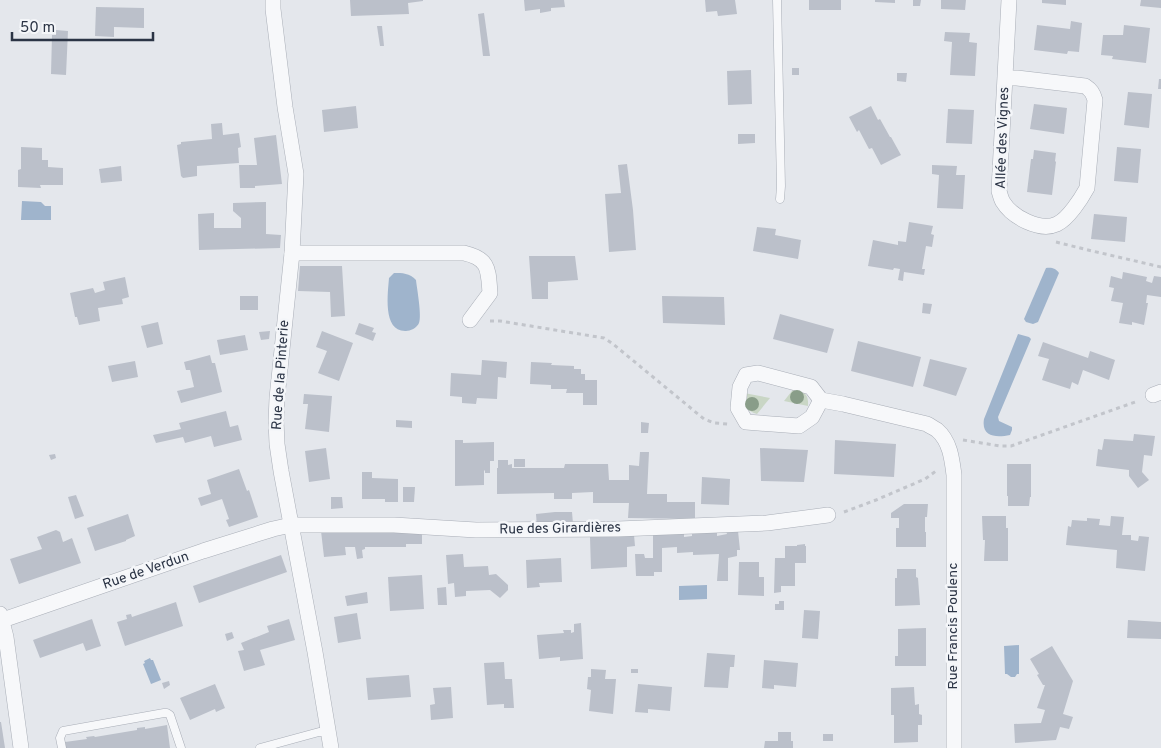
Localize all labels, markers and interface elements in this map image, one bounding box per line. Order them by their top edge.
scale bar [12,10,154,42]
text: 50 m [20,19,55,38]
street label: Allée des Vignes [993,87,1013,189]
street label: Rue de la Pinterie [269,319,293,431]
street label: Rue des Girardières [499,519,621,539]
street label: Rue de Verdun [101,548,191,594]
street label: Rue Francis Poulenc [945,563,962,689]

